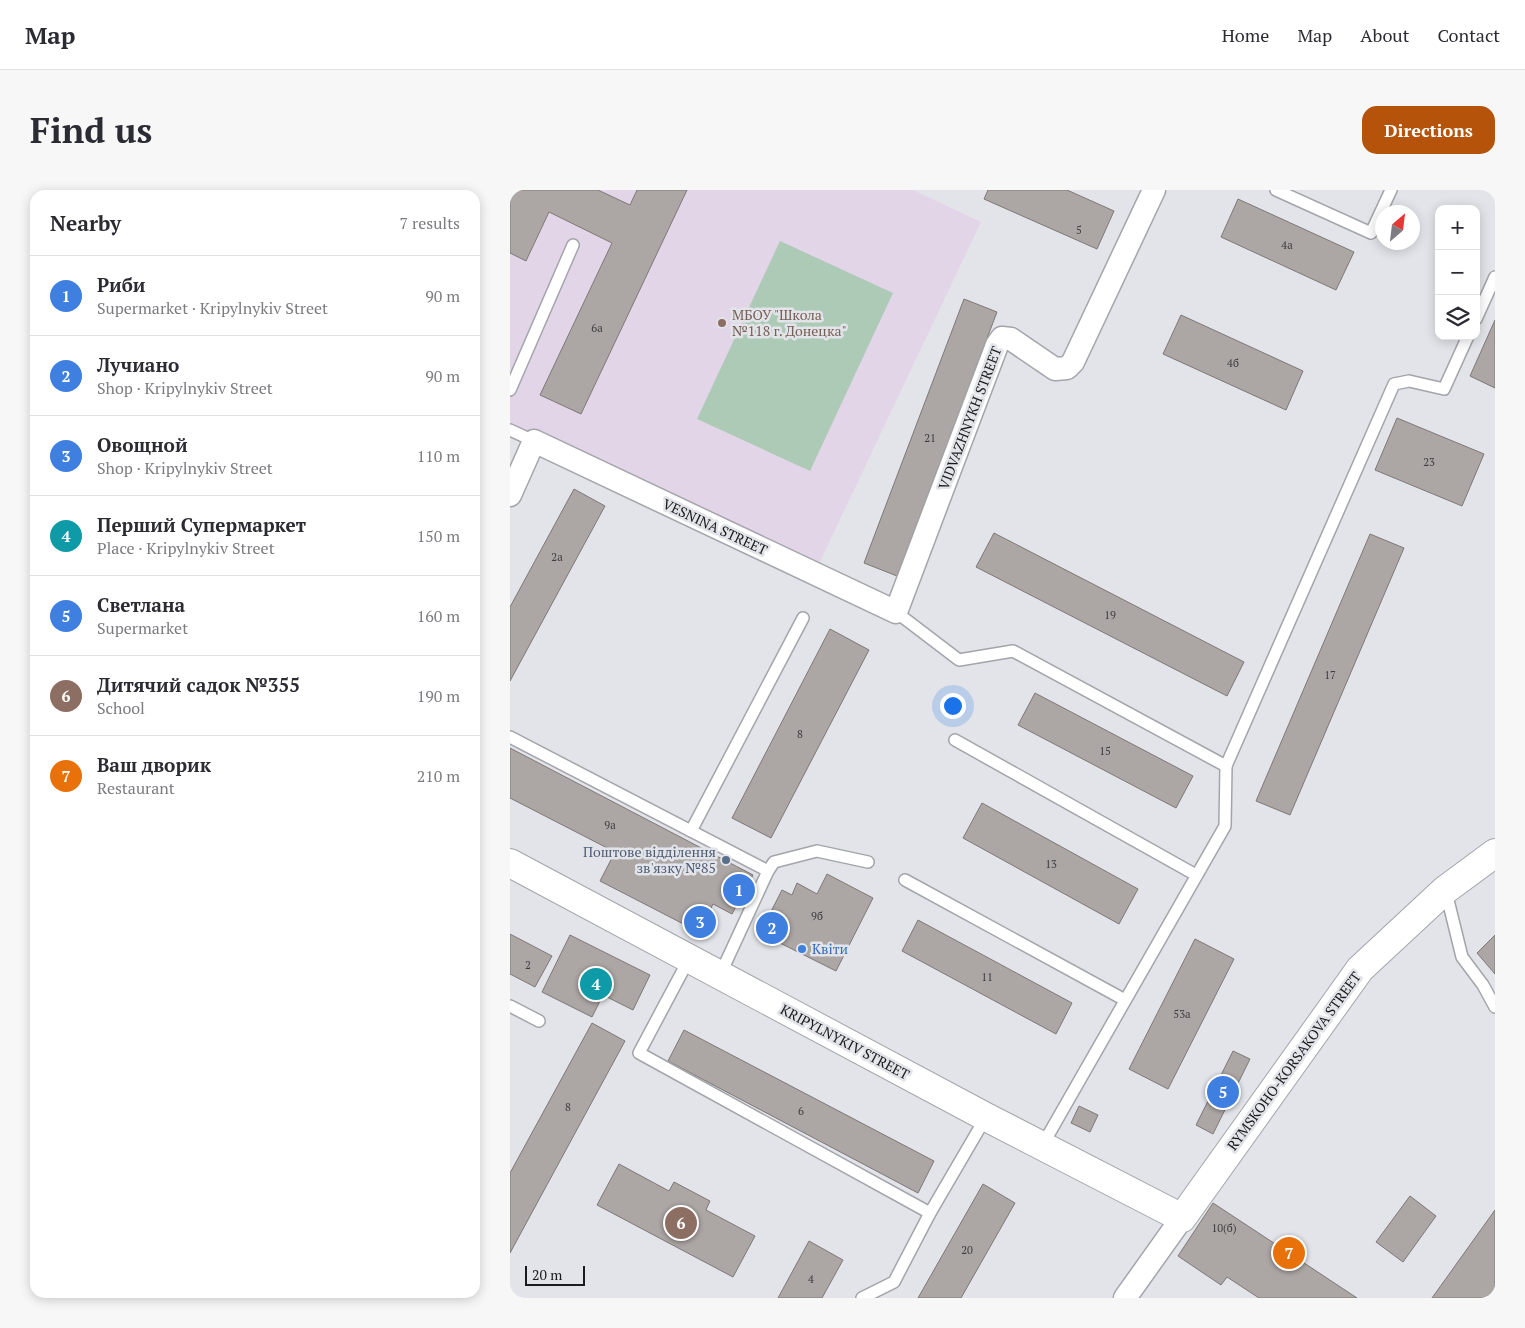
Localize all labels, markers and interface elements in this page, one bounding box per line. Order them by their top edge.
text: Map [25,19,75,51]
text: Home [1222,23,1269,47]
text: Map [1297,23,1332,47]
text: About [1360,23,1409,47]
text: Contact [1437,23,1500,47]
button: Directions [1362,106,1495,154]
text: Find us [30,107,152,153]
north arrow [1375,205,1420,250]
map controls [1435,205,1480,340]
button: + [1435,205,1480,250]
text: Nearby [50,209,121,237]
text: 7 results [400,212,460,234]
house number: 5 [1076,223,1082,237]
house number: 4а [1281,238,1293,252]
button: − [1435,250,1480,295]
text: Риби [97,272,146,297]
text: 1 [61,285,71,307]
text: 90 m [425,285,460,307]
button: layers [1435,295,1480,340]
text: Supermarket · Kripylnykiv Street [97,297,328,319]
place label: МБОУ "Школа №118 г. Донецка" [732,305,847,340]
marker: МБОУ "Школа №118 г. Донецка" [716,317,728,329]
house number: 6а [591,321,603,335]
street label: VIDVAZHNYKH STREET [933,343,1006,492]
text: Лучиано [97,352,179,377]
house number: 4б [1227,356,1239,370]
text: 2 [61,365,71,387]
text: 90 m [425,365,460,387]
text: Shop · Kripylnykiv Street [97,377,273,399]
house number: 21 [924,431,936,445]
text: Овощной [97,432,188,457]
text: 3 [61,445,71,467]
text: 110 m [417,445,460,467]
house number: 23 [1423,455,1435,469]
text: Shop · Kripylnykiv Street [97,457,273,479]
street label: VESNINA STREET [660,494,771,559]
text: Перший Супермаркет [97,512,306,537]
text: 4 [61,525,71,547]
text: 150 m [417,525,460,547]
text: Place · Kripylnykiv Street [97,537,275,559]
house number: 2а [551,550,563,564]
text: Светлана [97,592,185,617]
text: 5 [61,605,71,627]
text: 160 m [417,605,460,627]
house number: 19 [1104,608,1116,622]
text: Supermarket [97,617,188,639]
house number: 17 [1324,668,1336,682]
text: Дитячий садок №355 [97,672,300,697]
text: 6 [61,685,71,707]
text: 190 m [417,685,460,707]
your location [940,693,966,719]
text: School [97,697,145,719]
house number: 8 [797,727,803,741]
house number: 15 [1099,744,1111,758]
text: Ваш дворик [97,752,211,777]
text: 7 [61,765,71,787]
text: 210 m [417,765,460,787]
text: Restaurant [97,777,175,799]
house number: 9а [604,818,616,832]
place label: Поштове відділення зв'язку №85 [583,842,716,877]
marker: Поштове відділення зв'язку №85 [720,854,732,866]
house number: 13 [1045,857,1057,871]
pin: 1 [723,871,755,909]
pin: 3 [684,903,716,941]
pin: 2 [756,909,788,947]
house number: 9б [811,909,823,923]
place label: Квіти [812,939,849,958]
marker: Квіти [796,943,808,955]
house number: 2 [525,958,531,972]
pin: 4 [580,965,612,1003]
street label: RYMSKOHO-KORSAKOVA STREET [1222,967,1365,1154]
house number: 11 [981,970,993,984]
street label: KRIPYLNYKIV STREET [777,1000,913,1084]
house number: 53а [1173,1007,1191,1021]
pin: 5 [1207,1073,1239,1111]
house number: 8 [565,1100,571,1114]
house number: 6 [798,1104,804,1118]
pin: 6 [665,1204,697,1242]
house number: 10(б) [1211,1221,1237,1235]
pin: 7 [1273,1234,1305,1272]
house number: 20 [961,1243,973,1257]
scale bar [525,1263,585,1286]
text: 20 m [532,1265,562,1284]
house number: 4 [808,1272,814,1286]

